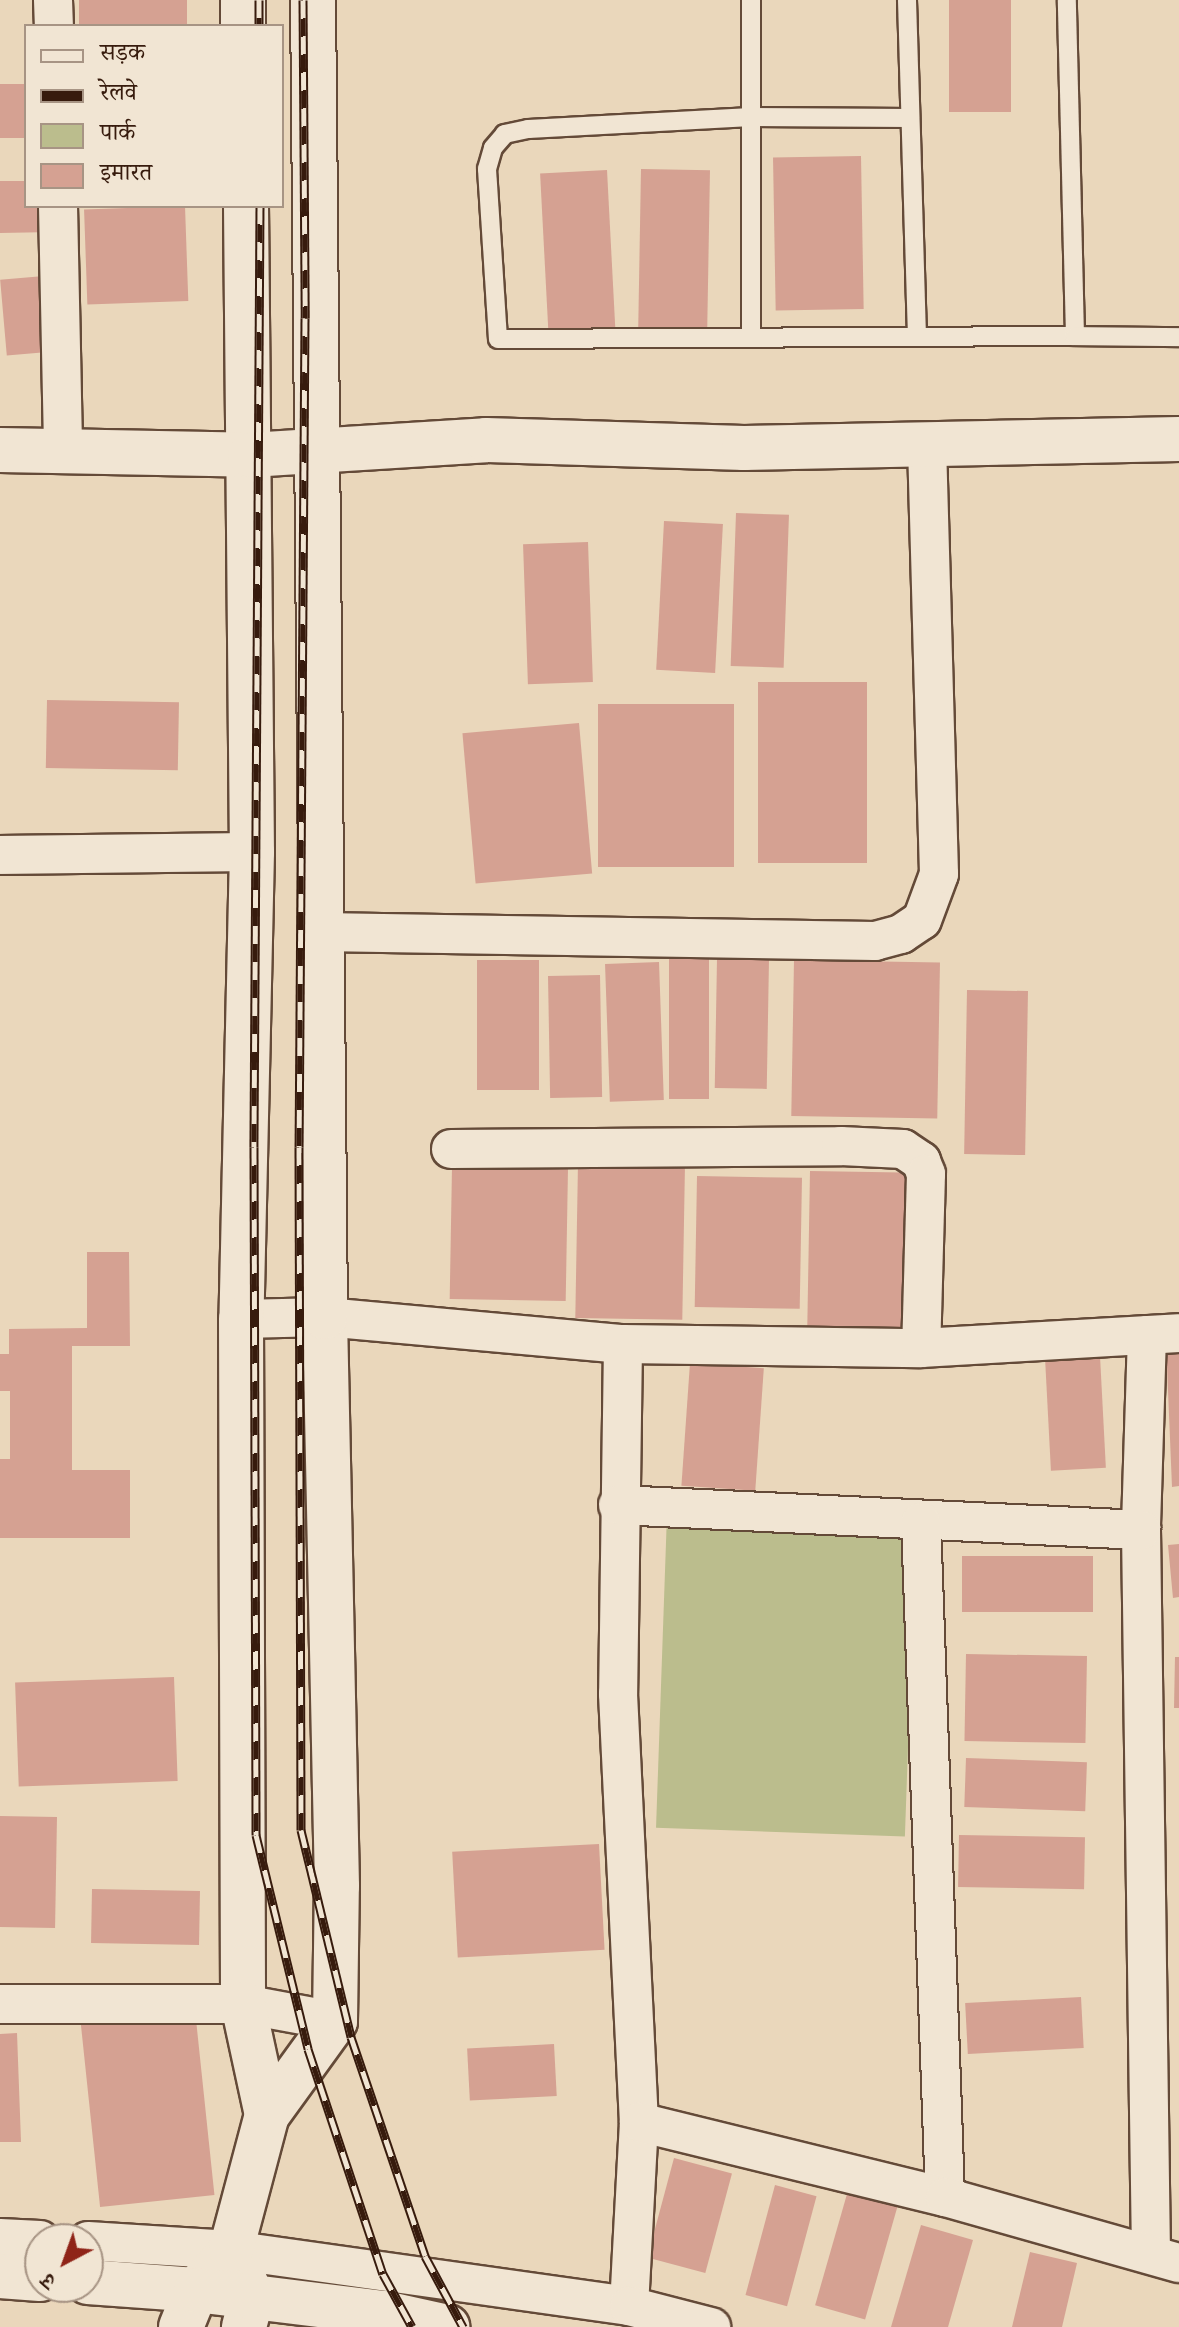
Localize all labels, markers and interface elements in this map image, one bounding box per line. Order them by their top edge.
legend [24,24,284,208]
text: सड़क [100,37,145,71]
text: रेलवे [100,77,137,111]
text: पार्क [100,117,135,151]
text: इमारत [100,157,152,191]
north arrow [24,2223,104,2303]
text: उ [35,2265,64,2295]

